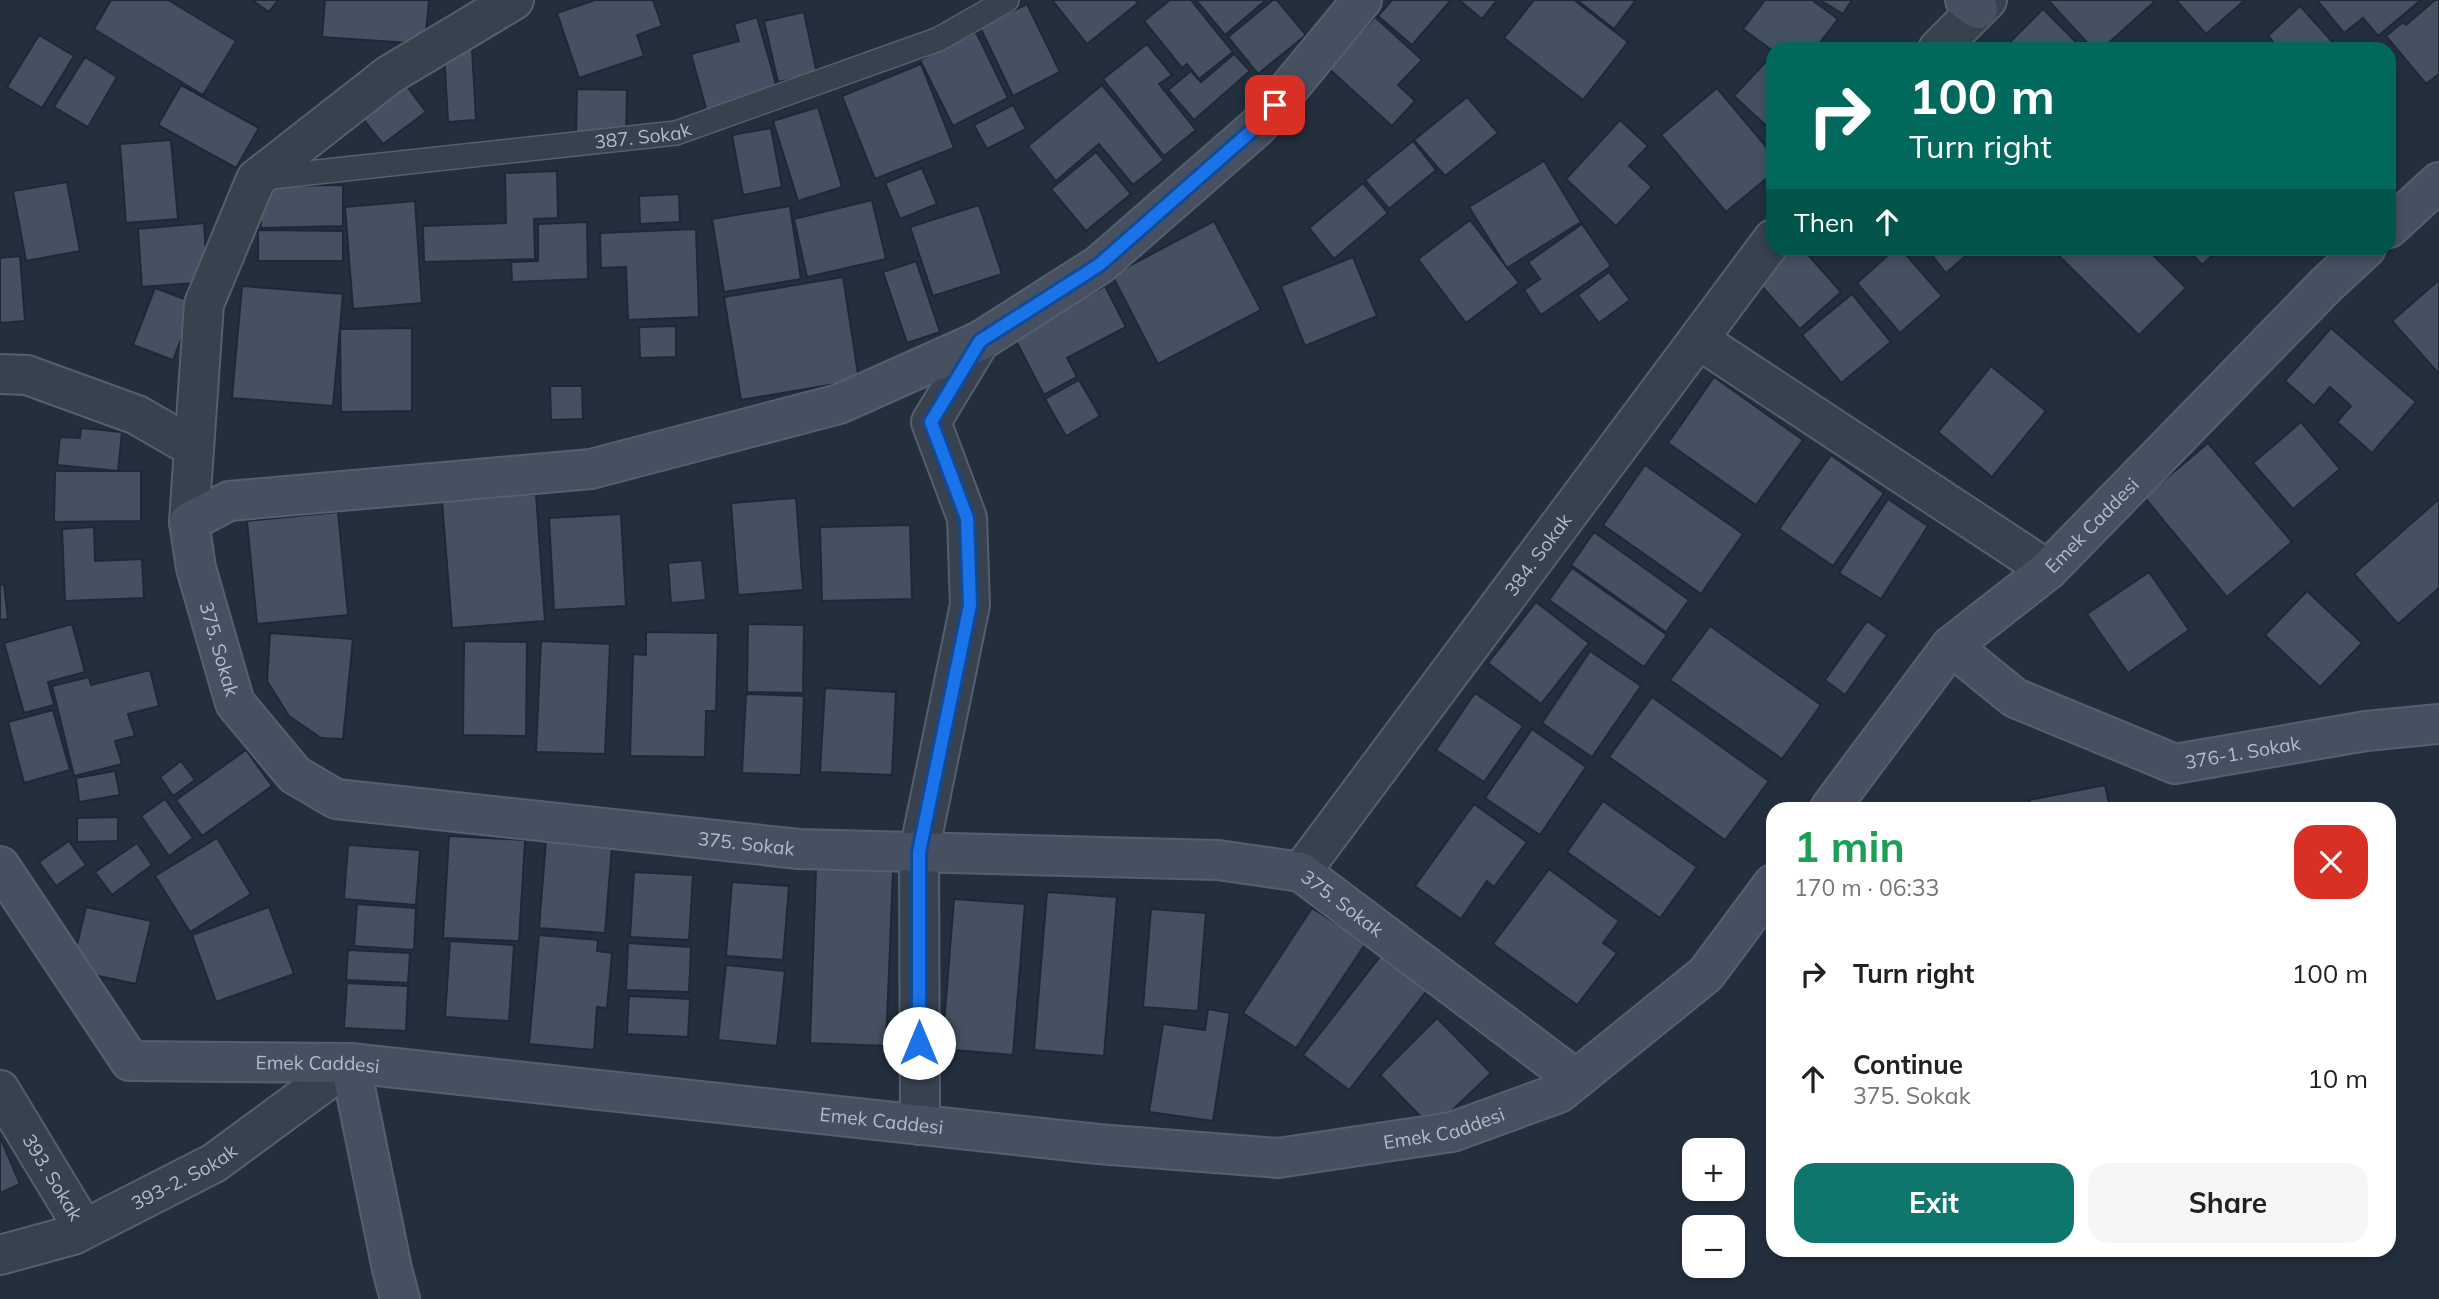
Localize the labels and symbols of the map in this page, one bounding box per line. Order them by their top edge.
pin [1245,75,1305,135]
street label: 387. Sokak [593,117,694,154]
street label: Emek Caddesi [2040,472,2144,578]
street label: 384. Sokak [1499,508,1576,601]
street label: 375. Sokak [194,599,244,699]
street label: 376-1. Sokak [2183,731,2302,774]
street label: 375. Sokak [697,826,796,860]
street label: 375. Sokak [1296,864,1389,942]
position arrow [882,1006,956,1080]
street label: Emek Caddesi [255,1050,381,1078]
street label: Emek Caddesi [818,1102,945,1139]
street label: Emek Caddesi [1382,1102,1508,1154]
street label: 393. Sokak [17,1130,88,1225]
street label: 393-2. Sokak [127,1138,242,1215]

